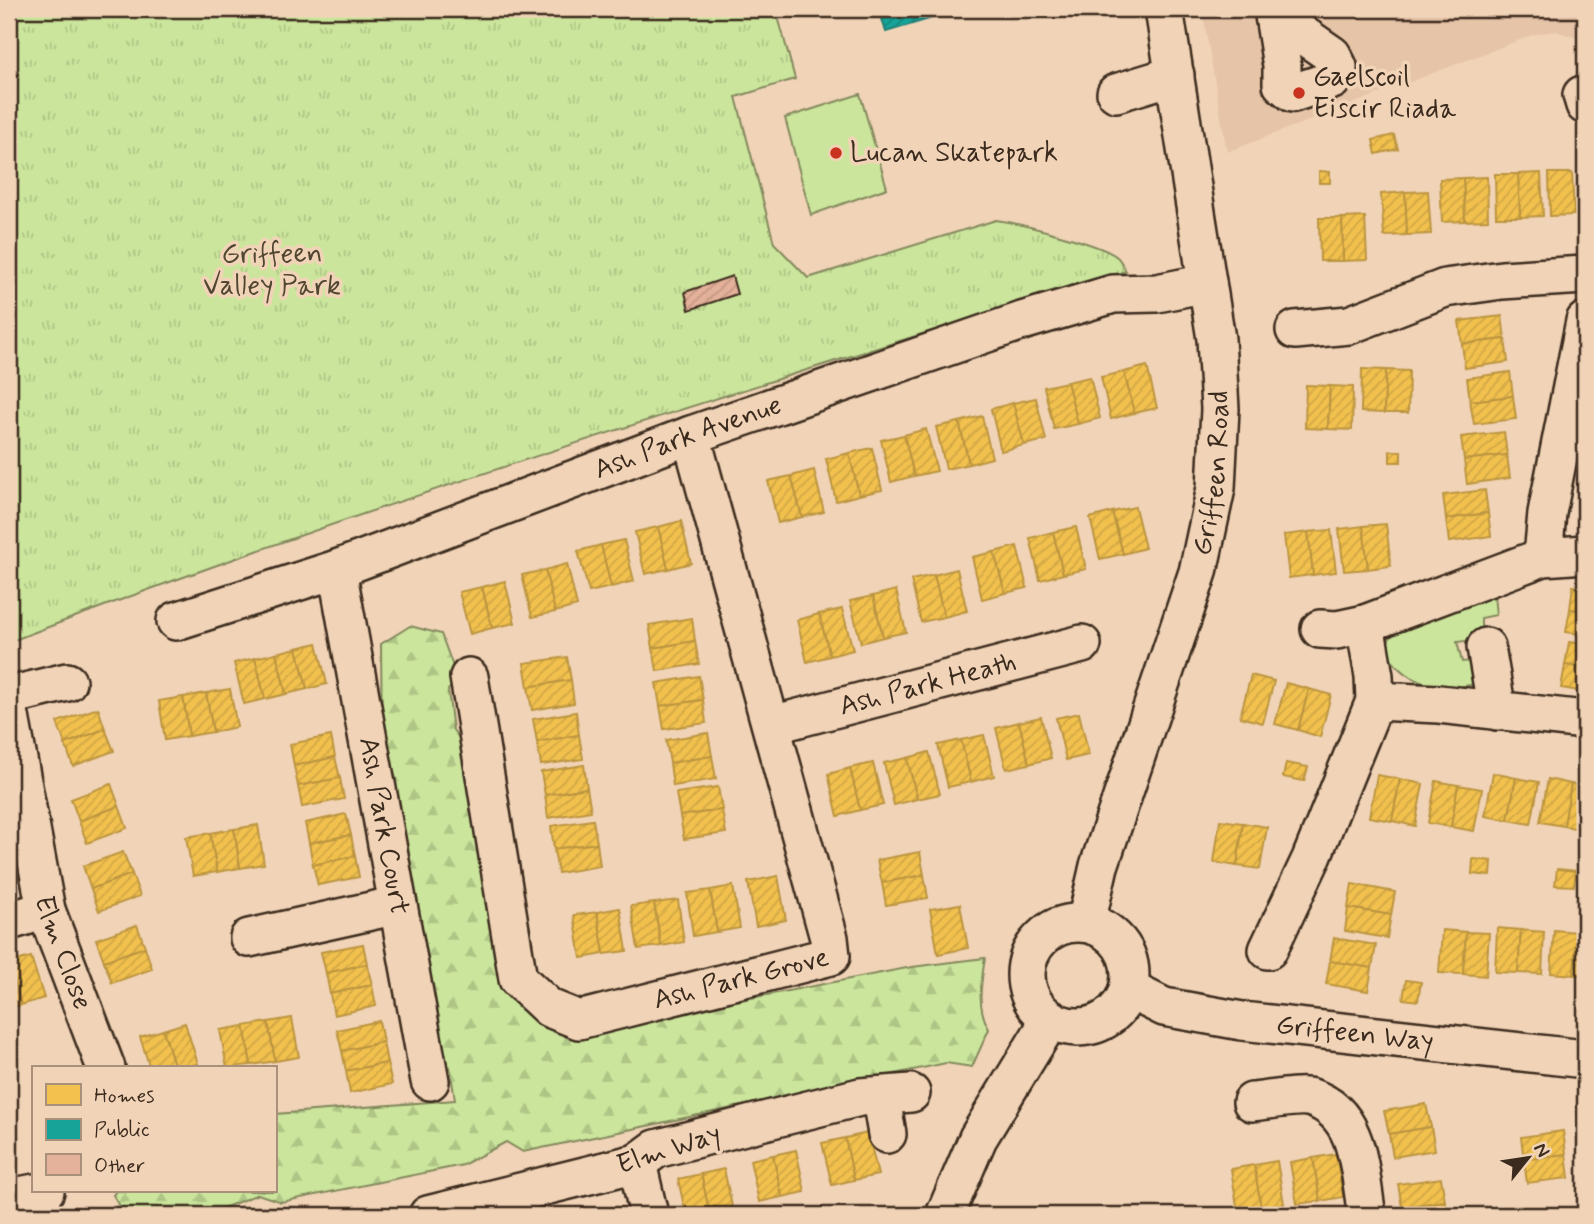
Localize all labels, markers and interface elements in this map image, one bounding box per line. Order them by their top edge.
place label: Gaelscoil Eiscir Riada [1313,59,1456,128]
marker: Gaelscoil Eiscir Riada [1291,85,1307,101]
place label: Lucan Skatepark [850,135,1058,172]
marker: Lucan Skatepark [828,145,844,161]
park label: Griffeen Valley Park [203,236,341,305]
street label: Ash Park Avenue [589,387,787,488]
street label: Griffeen Road [1184,390,1239,559]
street label: Ash Park Heath [835,643,1020,725]
street label: Ash Park Court [349,734,418,918]
street label: Elm Close [25,893,101,1015]
street label: Ash Park Grove [650,939,833,1019]
street label: Griffeen Way [1274,1006,1436,1061]
legend [32,1066,276,1192]
text: Homes [94,1082,154,1110]
text: Public [94,1116,150,1144]
street label: Elm Way [612,1116,726,1184]
north arrow [1492,1122,1562,1192]
text: N [1527,1139,1555,1162]
text: Other [94,1152,145,1180]

